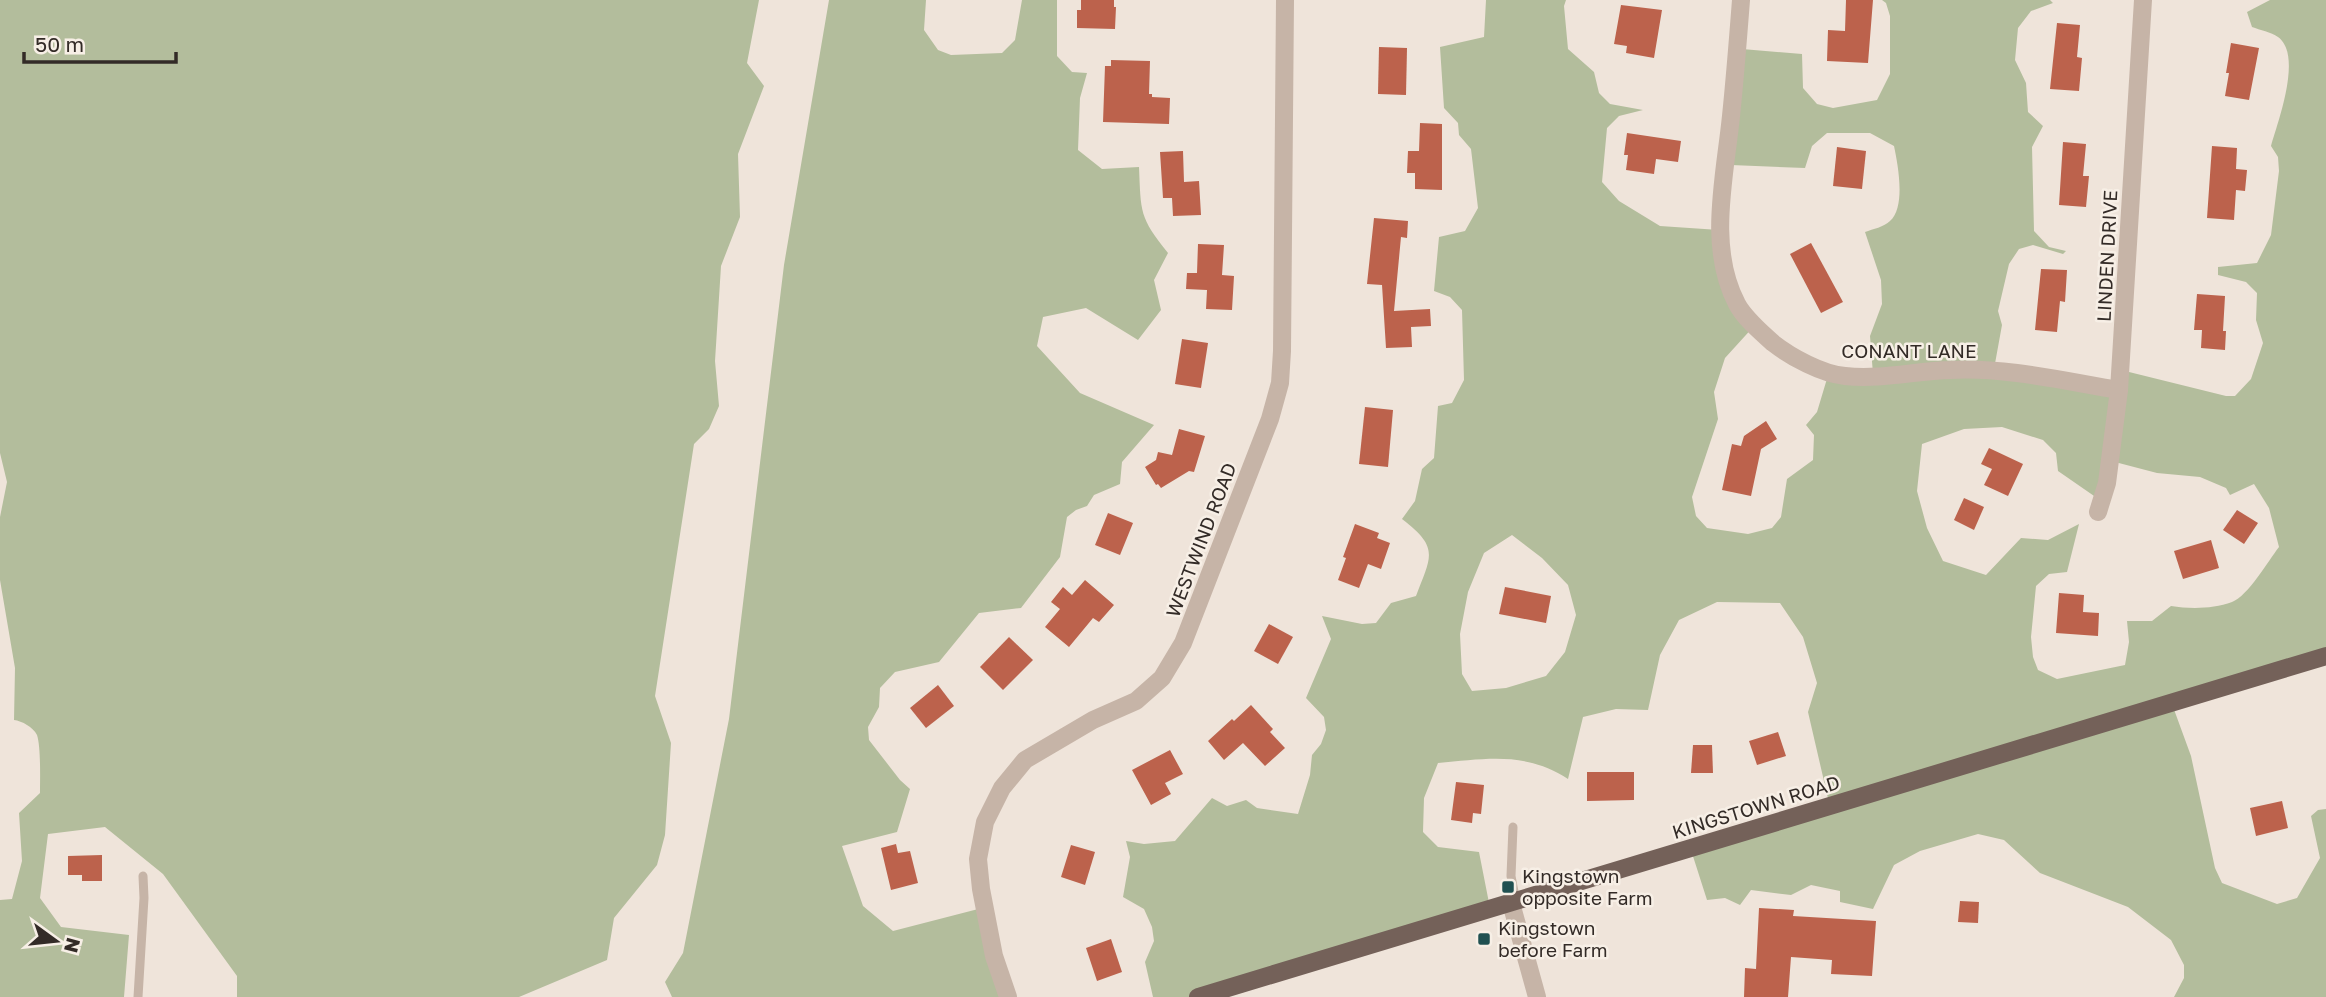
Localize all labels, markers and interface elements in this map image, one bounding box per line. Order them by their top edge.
scale bar [24,21,177,65]
text: 50 m [35,31,84,57]
street label: LINDEN DRIVE [2092,190,2121,322]
street label: CONANT LANE [1841,339,1977,362]
street label: WESTWIND ROAD [1161,459,1241,620]
street label: KINGSTOWN ROAD [1669,770,1843,843]
place label: Kingstown opposite Farm [1522,864,1653,909]
marker: Kingstown opposite Farm [1500,879,1516,895]
north arrow [21,906,91,976]
place label: Kingstown before Farm [1498,916,1608,961]
marker: Kingstown before Farm [1476,931,1492,947]
text: N [60,936,86,955]

